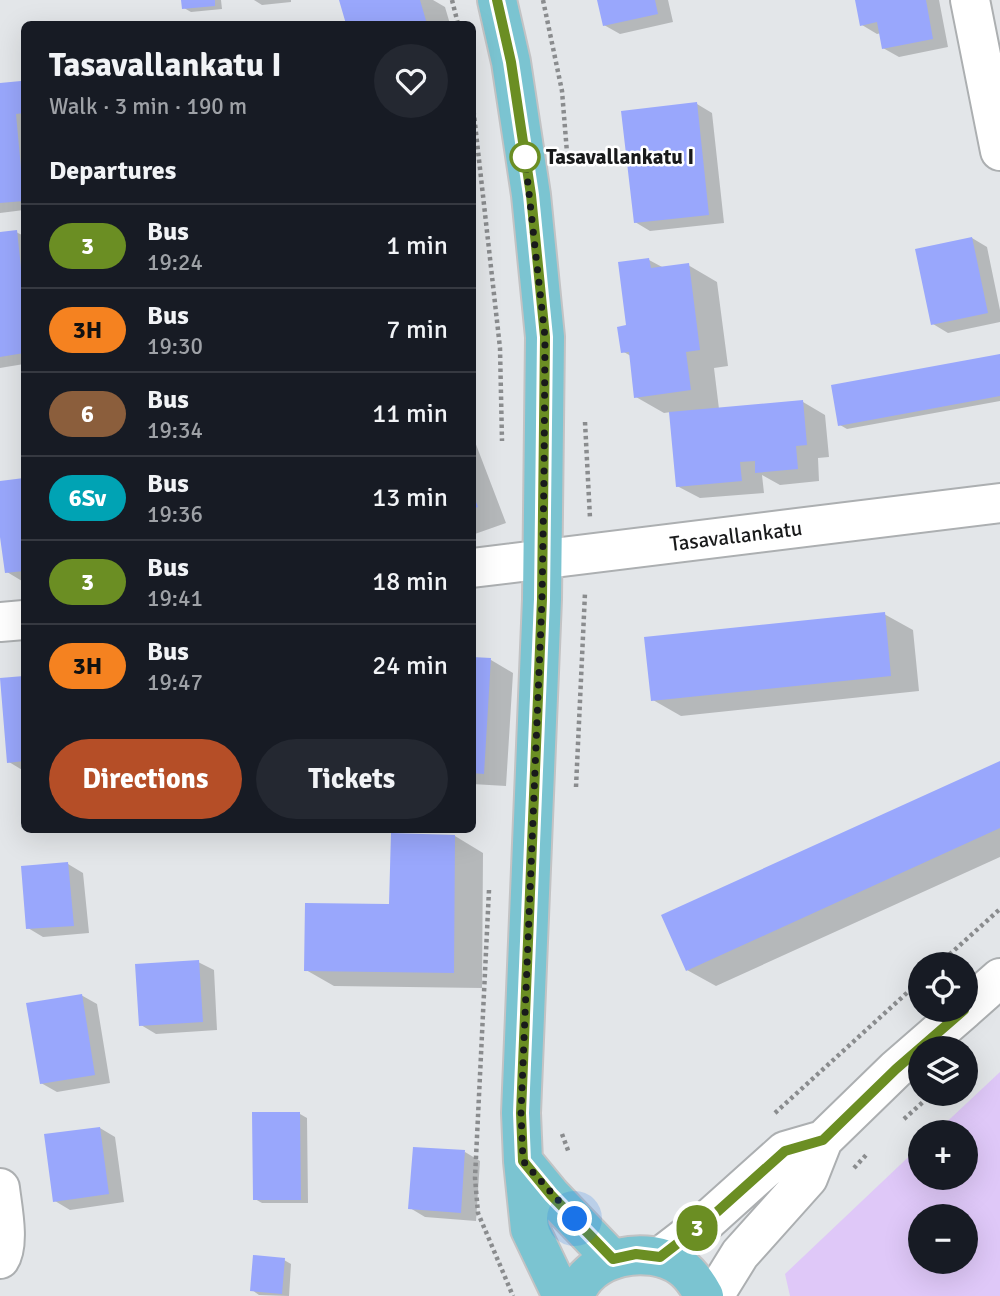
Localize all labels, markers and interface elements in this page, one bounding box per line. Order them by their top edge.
button: heart [374,44,448,118]
text: Tasavallankatu I [49,45,282,86]
text: Walk · 3 min · 190 m [49,92,247,121]
marker: Tasavallankatu I [510,142,540,172]
place label: Tasavallankatu I [546,144,694,170]
text: Departures [49,155,176,187]
text: Bus [147,216,189,248]
text: 1 min [386,230,448,262]
text: 3 [81,231,94,261]
text: 19:24 [147,248,203,277]
text: Bus [147,300,189,332]
text: 7 min [386,314,448,346]
text: 3H [73,315,102,345]
text: 19:30 [147,332,203,361]
text: Bus [147,384,189,416]
text: 11 min [372,398,448,430]
text: 6 [81,399,94,429]
text: 19:34 [147,416,203,445]
text: Bus [147,468,189,500]
text: 13 min [372,482,448,514]
text: 6Sv [69,483,106,513]
text: 19:36 [147,500,203,529]
street label: Tasavallankatu [668,515,804,557]
text: Bus [147,552,189,584]
text: 18 min [372,566,448,598]
text: 3 [81,567,94,597]
text: 19:41 [147,584,203,613]
text: Bus [147,636,189,668]
text: 24 min [372,650,448,682]
text: 3H [73,651,102,681]
text: 19:47 [147,668,203,697]
button: Directions [49,739,242,819]
button: Tickets [256,739,448,819]
map controls [908,952,978,1274]
button: locate [908,952,978,1022]
button: layers [908,1036,978,1106]
button: + [908,1120,978,1190]
your location [557,1201,592,1236]
button: − [908,1204,978,1274]
line badge: 3 [674,1205,720,1251]
text: 3 [691,1213,703,1243]

